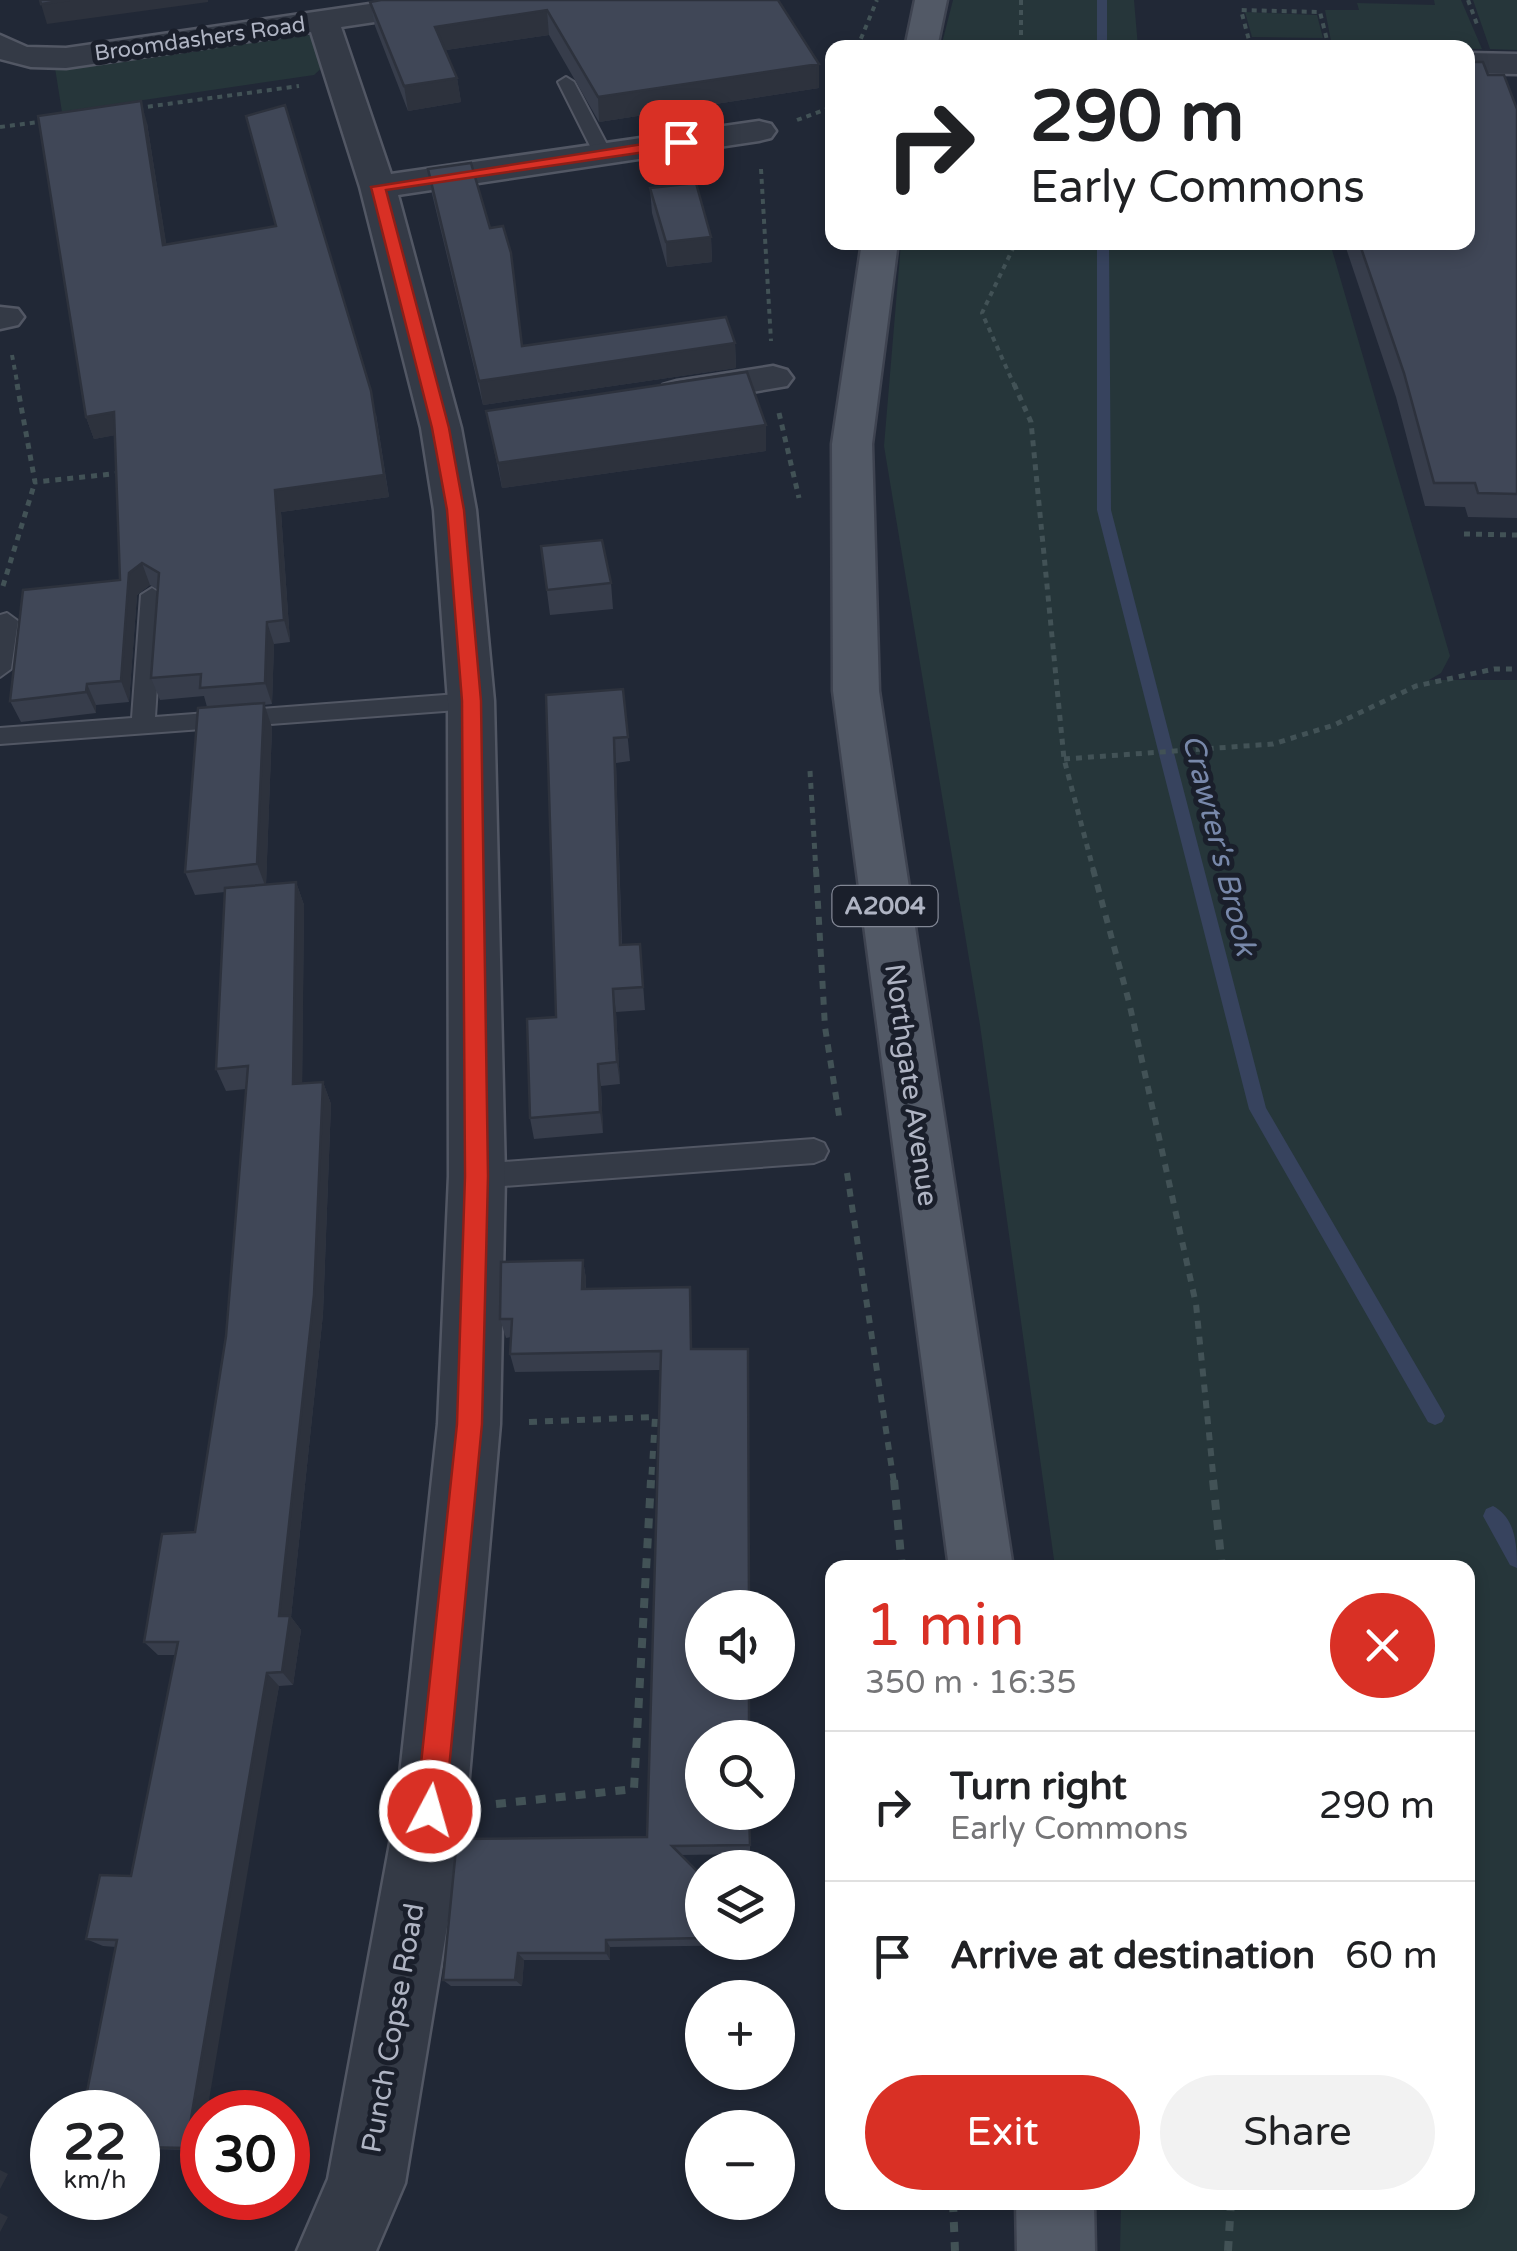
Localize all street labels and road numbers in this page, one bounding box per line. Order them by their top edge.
street label: Broomdashers Road [93,11,307,67]
road number: A2004 [832,886,938,926]
street label: Northgate Avenue [877,962,945,1208]
street label: Punch Copse Road [354,1901,432,2155]

